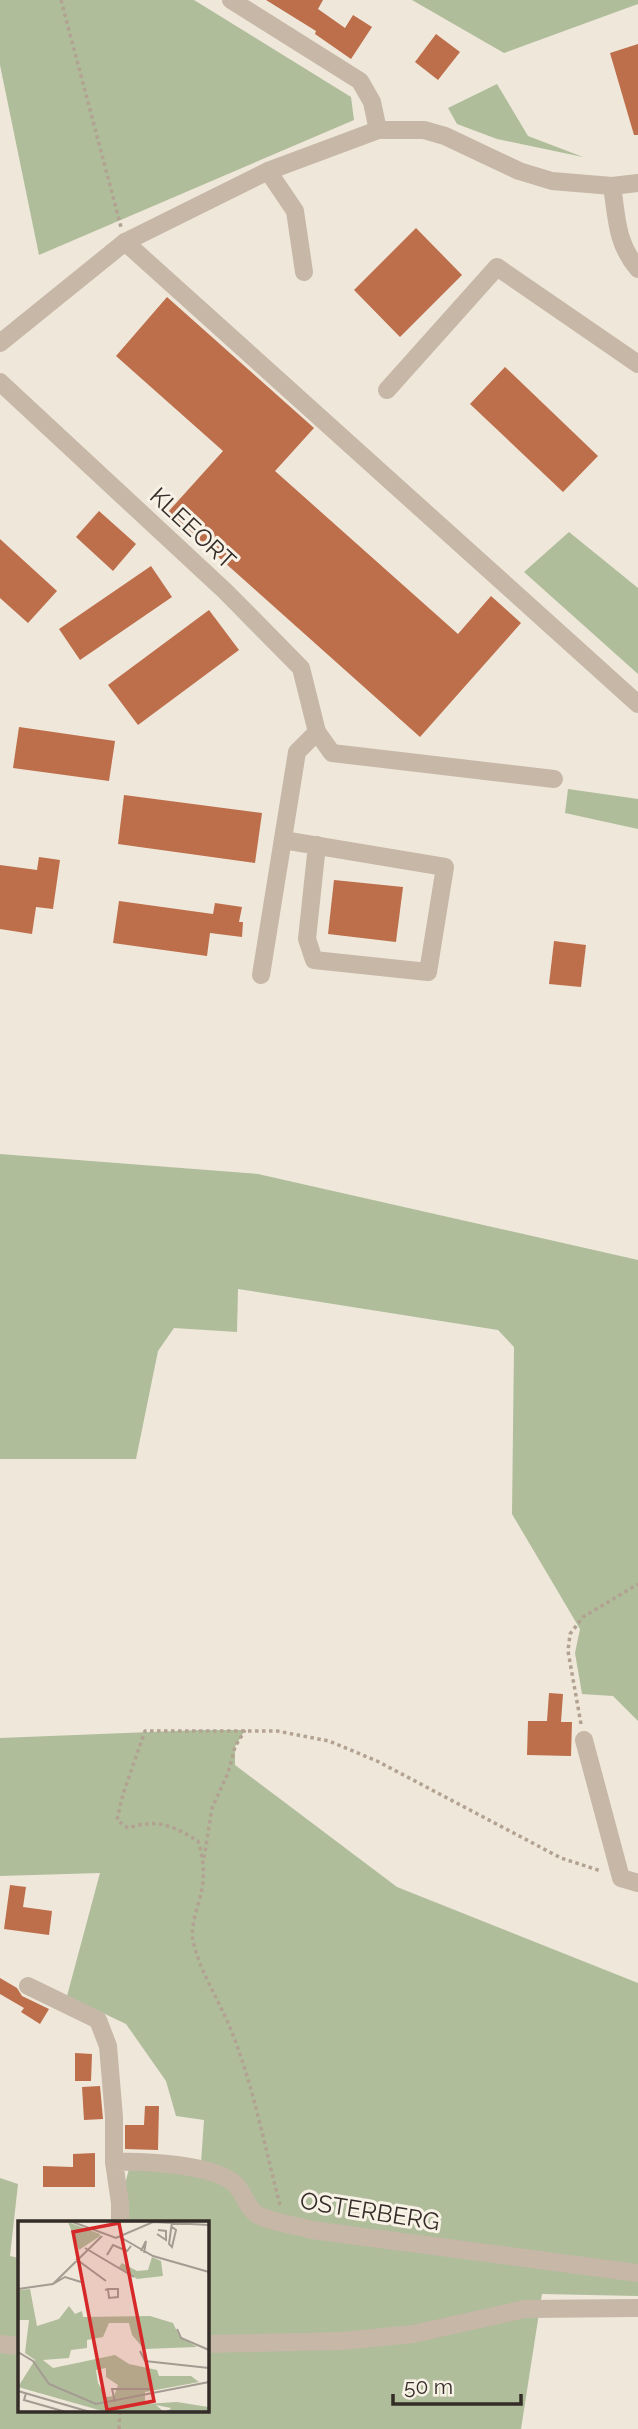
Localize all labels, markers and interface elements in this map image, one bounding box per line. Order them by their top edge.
street label: KLEEORT [144,481,242,575]
street label: OSTERBERG [298,2186,442,2236]
inset map [18,2221,208,2412]
scale bar [393,2362,521,2406]
text: 50 m [404,2374,453,2399]

